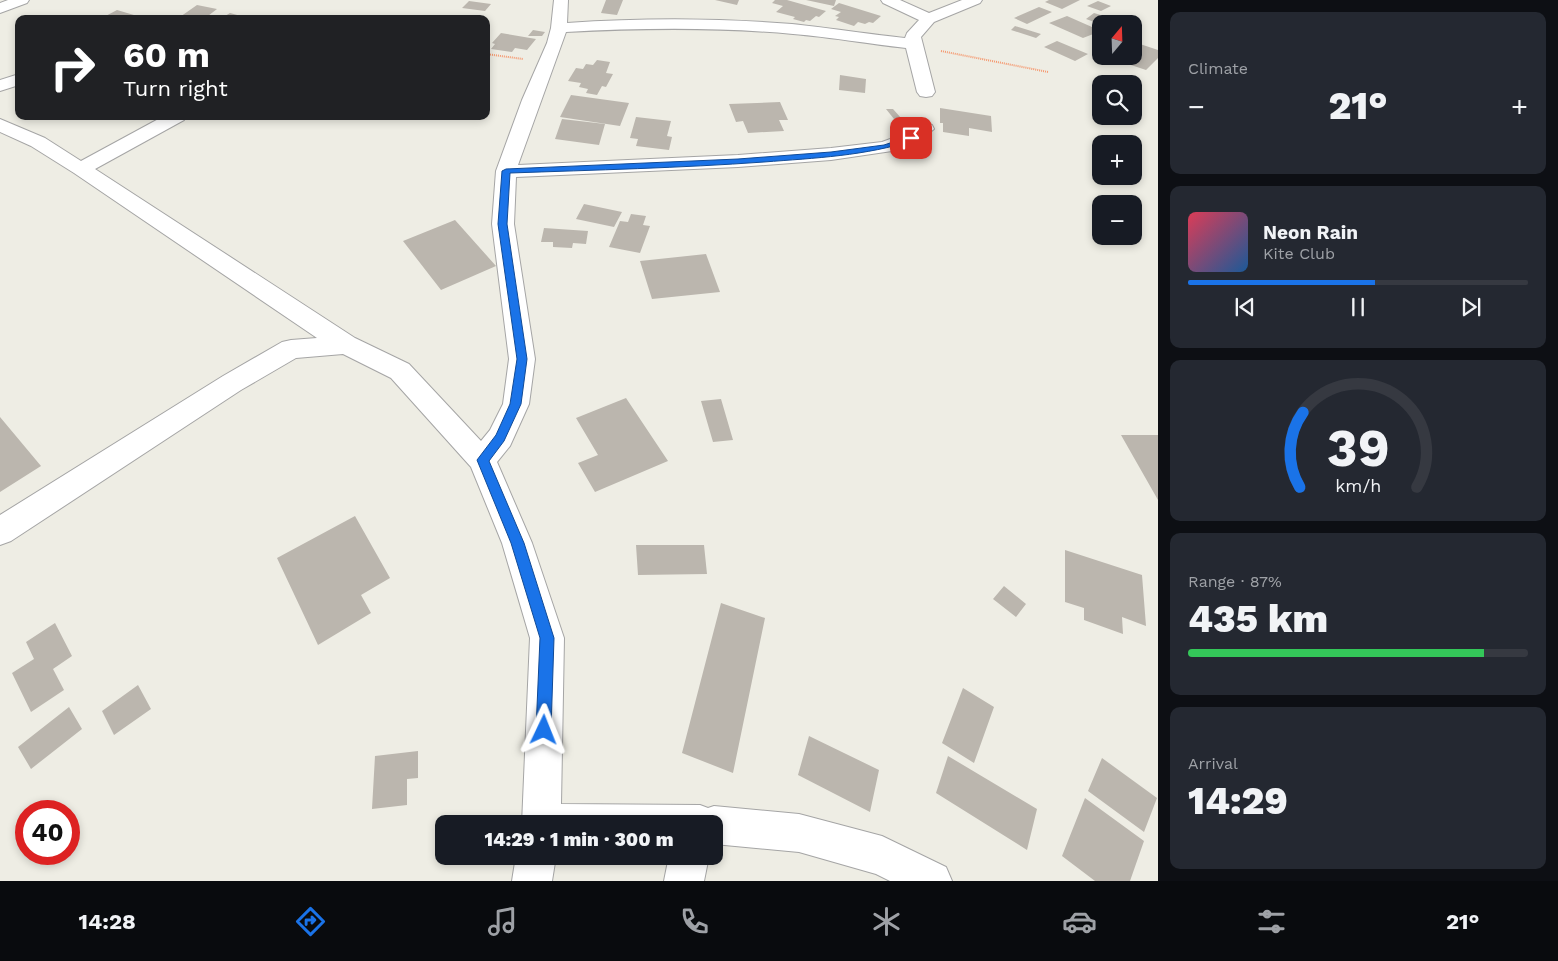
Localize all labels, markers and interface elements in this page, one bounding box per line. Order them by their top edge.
north arrow [1092,15,1142,65]
map controls [1092,15,1142,245]
text: 60 m [123,34,210,76]
icon: right [40,35,105,100]
text: Climate [1188,59,1248,78]
button: search [1092,75,1142,125]
text: Turn right [123,76,228,101]
text: 21° [1328,84,1388,128]
text: − [1188,90,1205,123]
text: + [1511,90,1528,123]
pin [890,117,932,159]
icon: arrive [897,124,925,152]
button: + [1092,135,1142,185]
button: − [1092,195,1142,245]
text: Neon Rain [1263,221,1358,244]
text: Kite Club [1263,244,1335,263]
icon: previous [1231,293,1259,321]
icon: pause [1344,293,1372,321]
icon: next [1457,293,1485,321]
text: 39 [1327,418,1389,479]
text: km/h [1335,475,1381,496]
text: Range · 87% [1188,572,1282,591]
text: 435 km [1188,597,1328,641]
position arrow [517,703,569,755]
text: Arrival [1188,754,1238,773]
text: 14:29 [1188,779,1288,823]
speed limit sign: 40 [15,800,80,865]
text: 14:29 · 1 min · 300 m [485,828,673,851]
icon: directions [293,904,328,939]
icon: music [485,904,520,939]
icon: phone [677,904,712,939]
icon: climate [869,904,904,939]
icon: car [1062,904,1097,939]
icon: filters [1254,904,1289,939]
text: 14:28 [79,909,136,934]
text: 21° [1446,909,1479,934]

